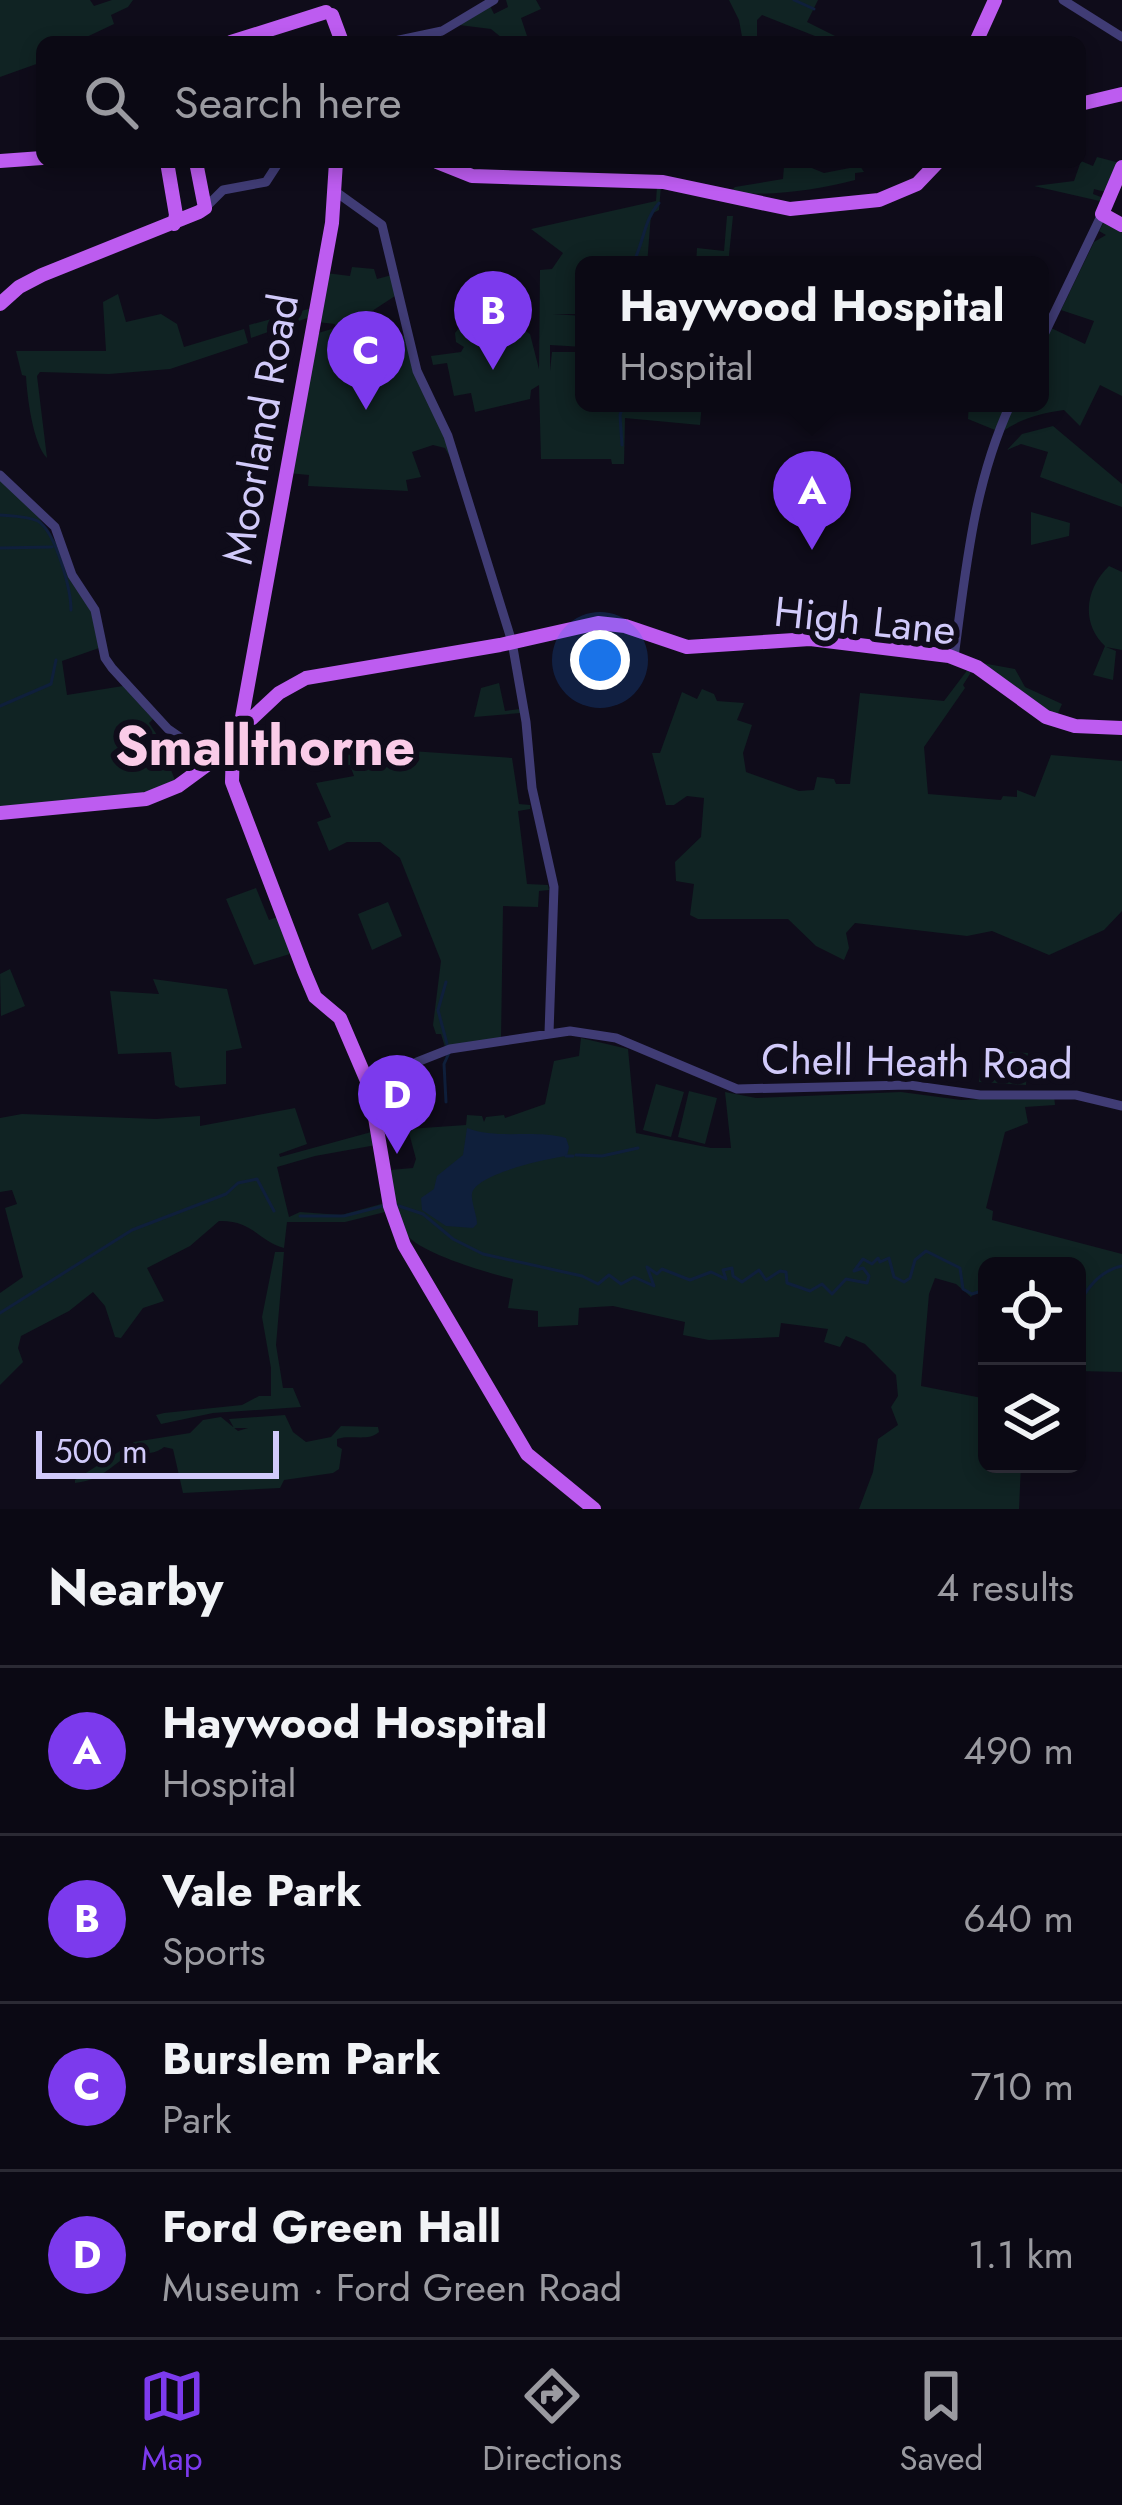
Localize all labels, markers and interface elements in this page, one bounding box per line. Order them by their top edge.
search box [36,36,1086,168]
icon: search [78,69,144,135]
text: Search here [174,70,402,135]
popup [575,256,1049,412]
pin: B [454,271,532,370]
text: Haywood Hospital [619,273,1005,338]
street label: Moorland Road [207,289,314,569]
pin: C [327,311,405,410]
text: Hospital [619,338,754,395]
pin: A [773,451,851,550]
street label: High Lane [771,581,959,660]
your location [570,630,630,690]
district label: Smallthorne [115,707,415,785]
street label: Chell Heath Road [761,1028,1073,1095]
pin: D [358,1055,436,1154]
map controls [978,1257,1086,1473]
button: locate [978,1257,1086,1365]
button: layers [978,1365,1086,1473]
scale bar [36,1425,279,1478]
text: 500 m [54,1428,148,1475]
text: Nearby [48,1550,223,1624]
text: 4 results [936,1559,1074,1616]
text: Haywood Hospital [162,1690,547,1755]
text: A [73,1722,101,1779]
text: 490 m [963,1722,1074,1779]
text: Hospital [162,1755,296,1812]
text: Vale Park [162,1858,362,1923]
text: B [74,1890,100,1947]
text: 640 m [963,1890,1074,1947]
text: Sports [162,1923,265,1980]
text: Burslem Park [162,2026,441,2091]
text: C [73,2058,101,2115]
text: 710 m [970,2058,1074,2115]
text: Park [162,2091,232,2148]
text: Ford Green Hall [162,2194,501,2259]
text: D [73,2226,101,2283]
text: 1.1 km [968,2226,1074,2283]
text: Museum · Ford Green Road [162,2259,622,2316]
tab: Map [139,2363,205,2482]
tab: Directions [482,2363,622,2482]
tab: Saved [900,2363,983,2482]

